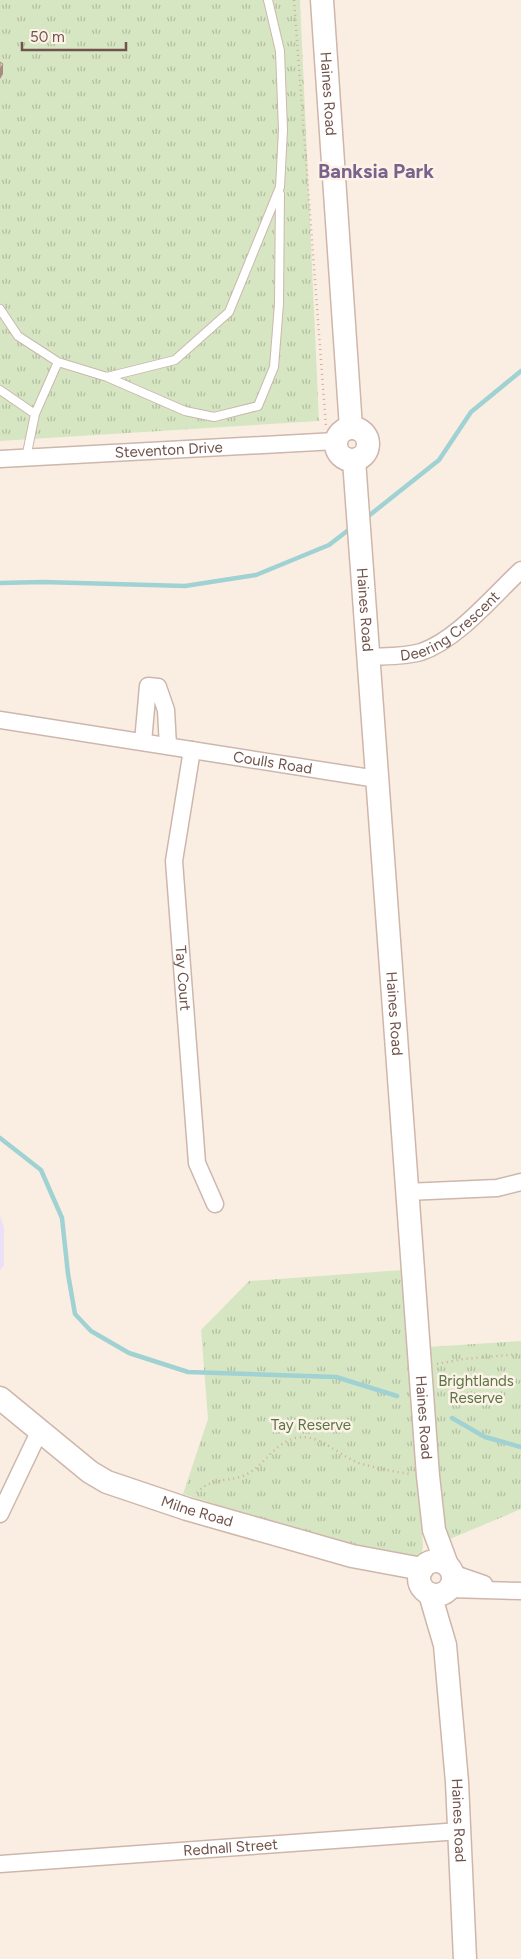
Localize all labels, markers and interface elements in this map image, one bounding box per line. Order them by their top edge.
scale bar [22,20,126,52]
text: 50 m [30,28,65,46]
street label: Haines Road [317,51,340,136]
district label: Banksia Park [318,159,434,183]
street label: Steventon Drive [114,438,223,462]
street label: Haines Road [353,567,377,652]
street label: Deering Crescent [399,587,504,665]
street label: Coulls Road [232,748,313,778]
street label: Tay Court [171,945,194,1012]
street label: Haines Road [382,971,406,1056]
park label: Brightlands Reserve [438,1372,514,1407]
street label: Haines Road [412,1375,436,1460]
park label: Tay Reserve [271,1416,351,1434]
street label: Milne Road [159,1492,235,1531]
street label: Haines Road [448,1778,470,1863]
street label: Rednall Street [182,1835,279,1860]

